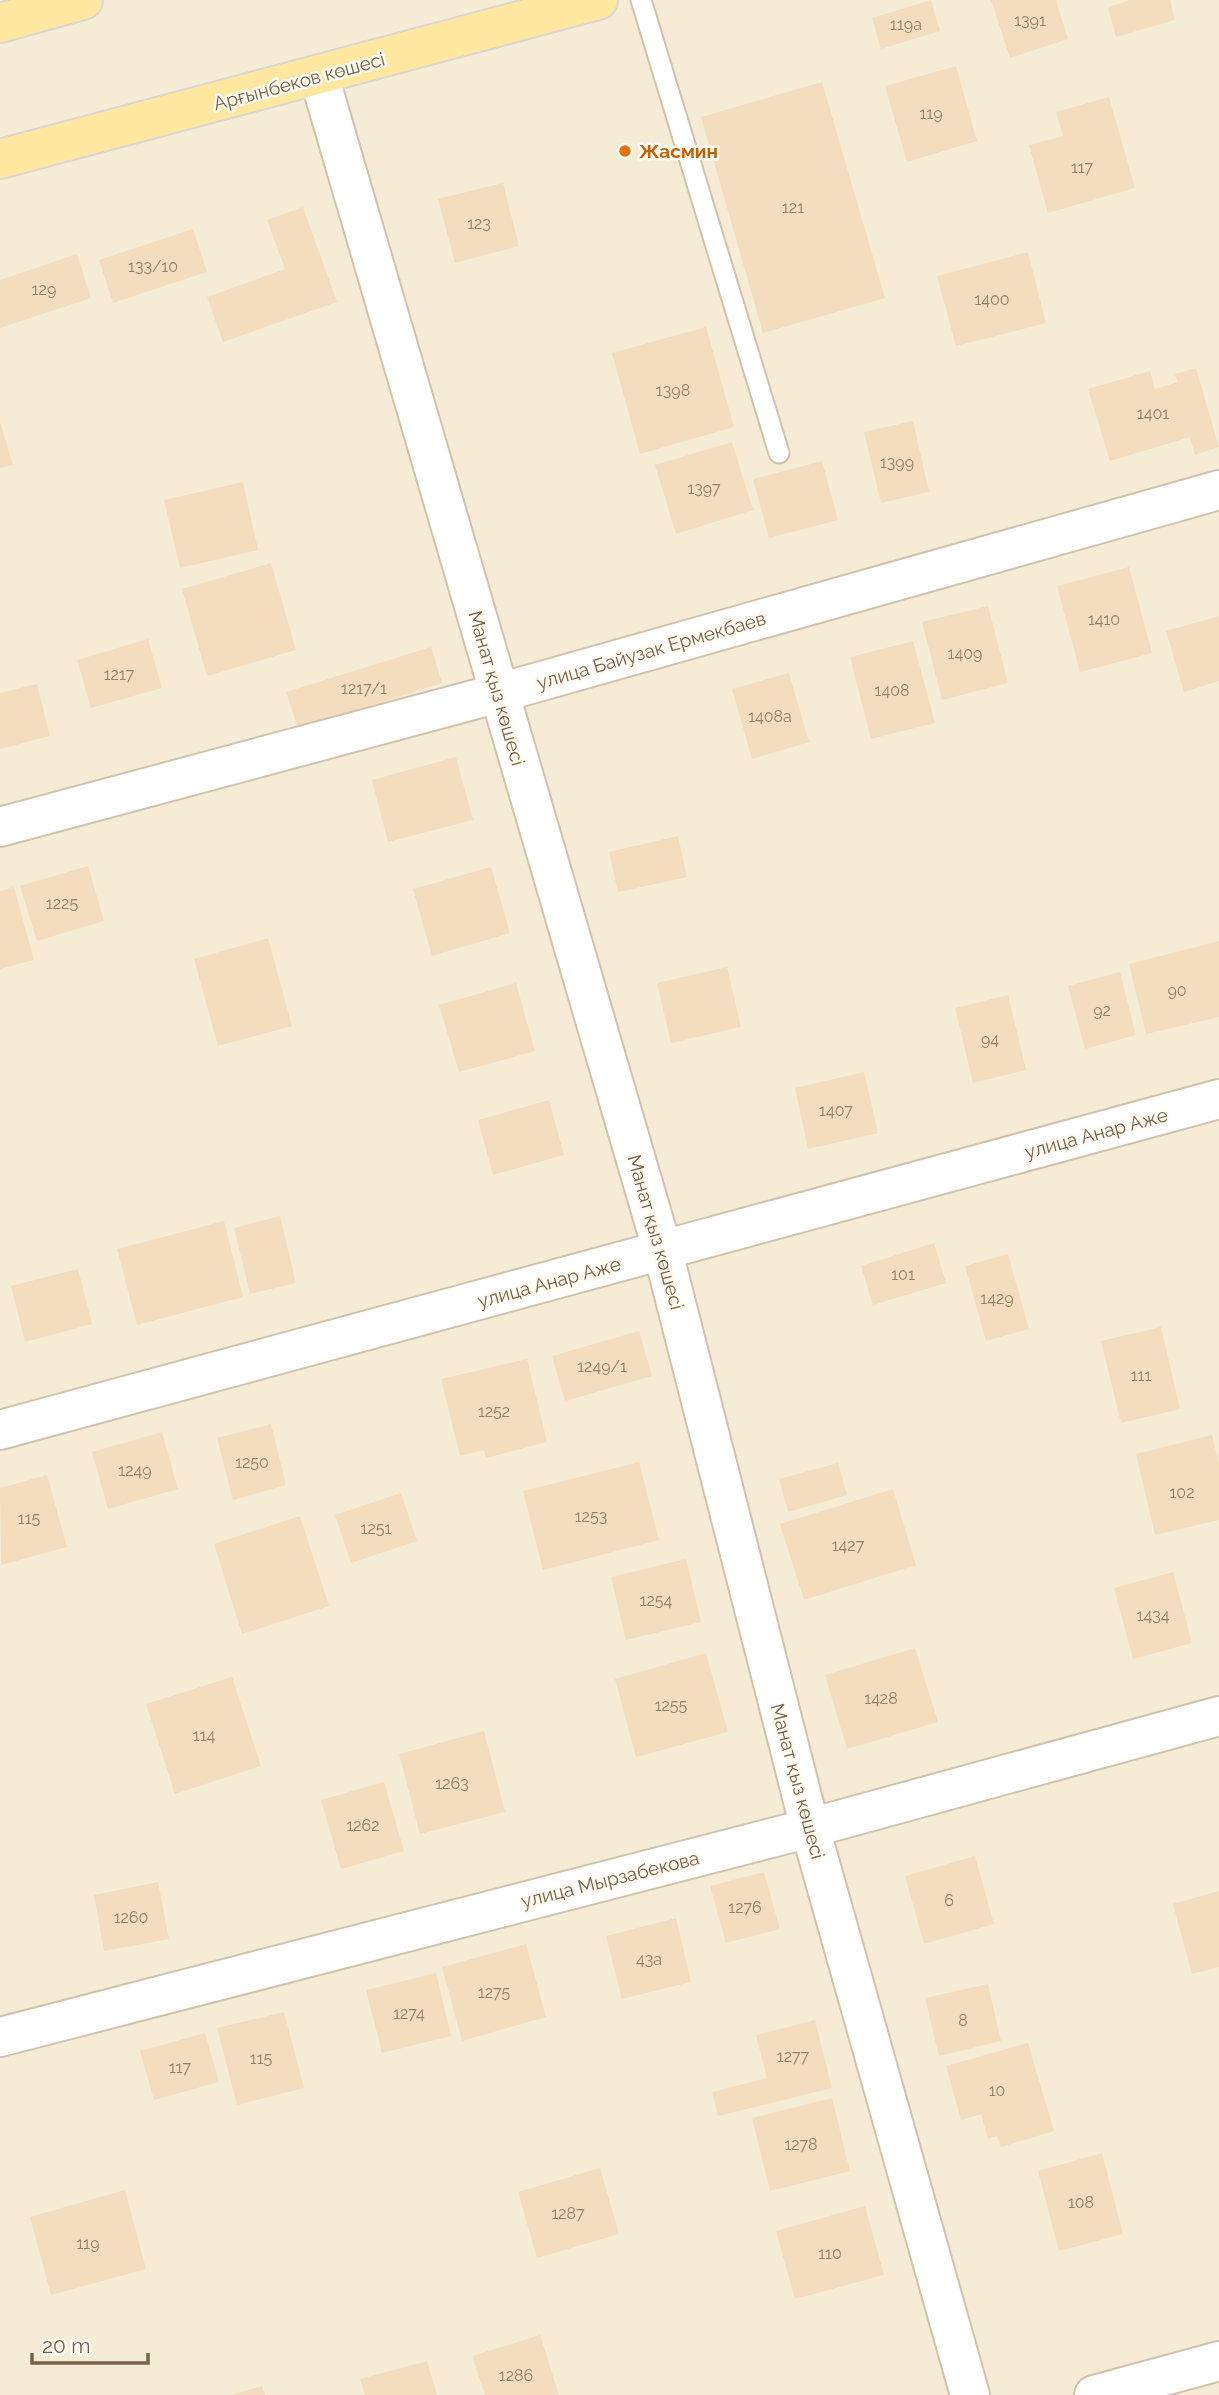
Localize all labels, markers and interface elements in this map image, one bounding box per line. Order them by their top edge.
house number: 1391 [1014,11,1046,30]
house number: 119а [890,15,922,34]
street label: Арғынбеков көшесі [211,48,387,114]
house number: 119 [919,104,943,123]
place label: Жасмин [639,140,718,162]
marker: Жасмин [617,143,633,159]
house number: 117 [1071,158,1094,177]
house number: 121 [782,198,804,217]
house number: 123 [467,214,491,233]
house number: 133/10 [128,257,178,276]
house number: 129 [32,280,56,299]
house number: 1400 [974,290,1010,309]
house number: 1398 [656,381,690,400]
house number: 1401 [1137,404,1169,423]
house number: 1399 [880,453,914,472]
house number: 1397 [687,479,721,498]
street label: улица Байузак Ермекбаев [534,607,768,693]
street label: Манат қыз көшесі [464,608,530,768]
house number: 1410 [1088,610,1120,629]
house number: 1409 [948,644,982,663]
house number: 1217 [104,665,135,684]
house number: 1217/1 [341,679,387,698]
house number: 1408 [875,681,909,700]
house number: 1408а [748,707,792,726]
house number: 1225 [46,894,78,913]
house number: 90 [1167,981,1187,1000]
house number: 92 [1093,1001,1111,1020]
house number: 94 [981,1030,999,1049]
house number: 1407 [819,1101,853,1120]
street label: улица Анар Аже [1022,1103,1170,1163]
street label: Манат қыз көшесі [623,1152,689,1312]
street label: улица Анар Аже [475,1252,623,1312]
house number: 101 [891,1265,915,1284]
house number: 1429 [980,1289,1014,1308]
house number: 1249/1 [577,1357,627,1376]
house number: 111 [1131,1366,1151,1385]
house number: 1252 [478,1402,510,1421]
house number: 1250 [235,1453,269,1472]
house number: 1249 [118,1461,152,1480]
house number: 102 [1170,1483,1194,1502]
house number: 1253 [575,1507,607,1526]
house number: 115 [18,1509,40,1528]
house number: 1251 [361,1519,392,1538]
house number: 1427 [832,1536,865,1555]
house number: 1254 [640,1591,673,1610]
house number: 1434 [1137,1606,1170,1625]
house number: 1428 [864,1689,898,1708]
house number: 1255 [655,1696,688,1715]
street label: Манат қыз көшесі [767,1701,829,1861]
house number: 114 [193,1726,215,1745]
house number: 1263 [435,1774,469,1793]
house number: 1262 [346,1816,380,1835]
street label: улица Мырзабекова [519,1846,701,1912]
house number: 6 [944,1891,954,1910]
house number: 1276 [728,1898,762,1917]
house number: 1260 [114,1908,148,1927]
house number: 43а [636,1950,662,1969]
house number: 1275 [478,1983,510,2002]
house number: 1274 [393,2004,425,2023]
house number: 8 [958,2011,968,2030]
house number: 1277 [777,2047,810,2066]
house number: 115 [250,2049,272,2068]
house number: 117 [169,2058,192,2077]
house number: 10 [989,2081,1005,2100]
house number: 1278 [784,2135,818,2154]
house number: 108 [1068,2193,1094,2212]
house number: 1287 [551,2204,585,2223]
house number: 119 [76,2234,100,2253]
house number: 110 [818,2244,842,2263]
scale bar [32,2322,147,2366]
text: 20 m [42,2333,90,2358]
house number: 1286 [499,2366,533,2385]

